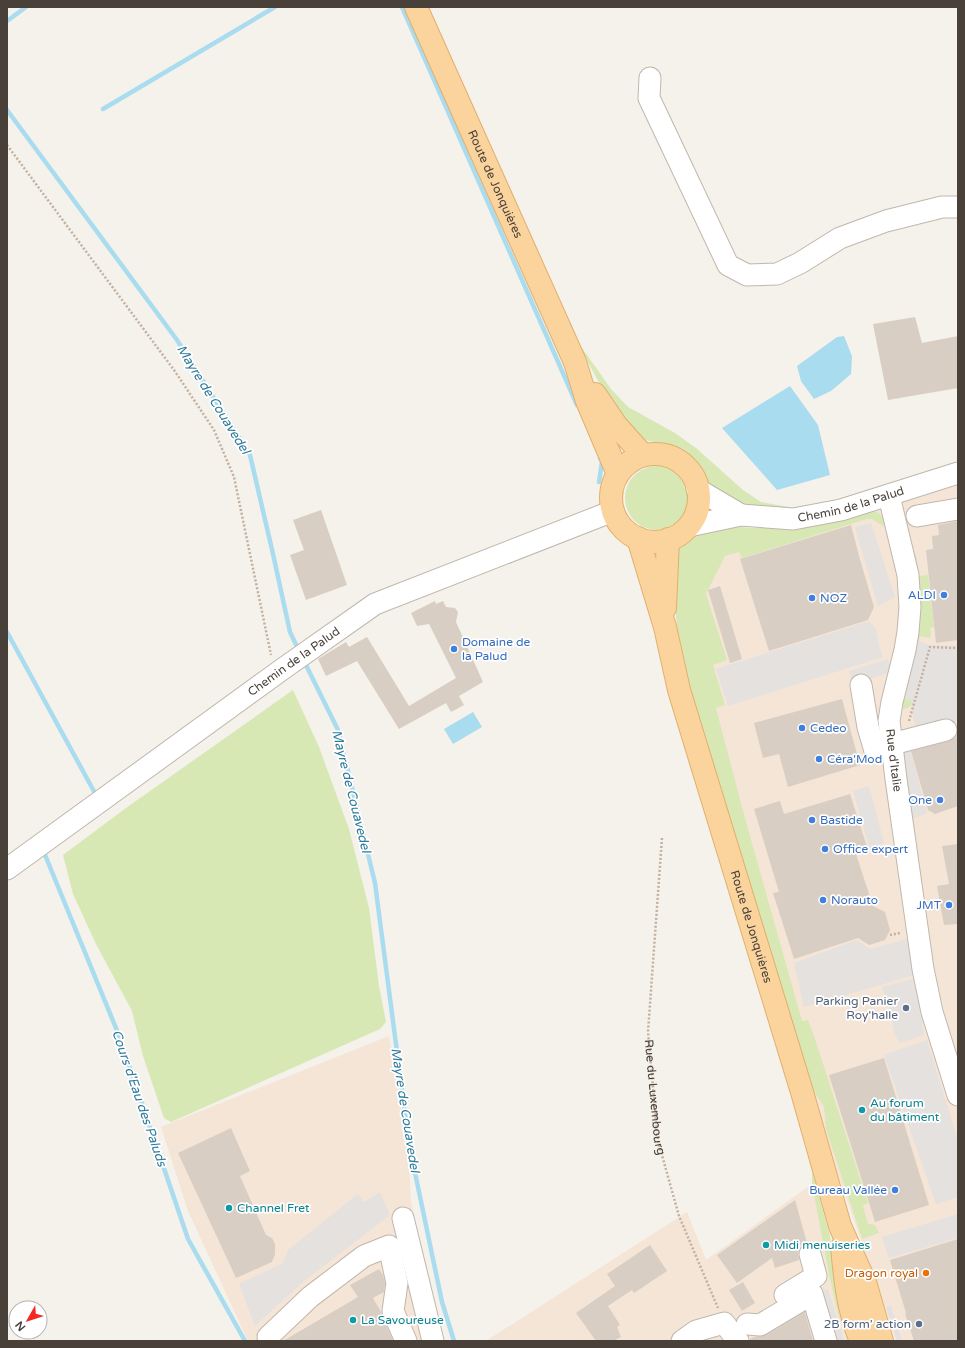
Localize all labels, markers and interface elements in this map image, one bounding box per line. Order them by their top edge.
street label: Route de Jonquières [465,128,526,241]
water label: Mayre de Couavedel [173,342,254,459]
street label: Chemin de la Palud [796,484,906,525]
place label: ALDI [908,588,936,602]
marker: ALDI [939,590,949,600]
place label: NOZ [820,591,847,605]
marker: NOZ [807,593,817,603]
street label: Chemin de la Palud [245,624,343,699]
place label: Domaine de la Palud [462,635,531,663]
marker: Domaine de la Palud [449,644,459,654]
place label: Cedeo [810,721,847,735]
marker: Cedeo [797,723,807,733]
water label: Mayre de Couavedel [328,728,374,856]
street label: Rue d'Italie [883,728,905,793]
place label: Céra'Mod [827,752,882,766]
marker: Céra'Mod [814,754,824,764]
place label: One [908,793,932,807]
marker: One [935,795,945,805]
place label: Bastide [820,813,863,827]
marker: Bastide [807,815,817,825]
place label: Office expert [833,842,909,856]
marker: Office expert [820,844,830,854]
street label: Route de Jonquières [728,869,775,985]
place label: Norauto [831,893,878,907]
marker: Norauto [818,895,828,905]
place label: JMT [917,898,942,912]
marker: JMT [944,900,954,910]
place label: Parking Panier Roy'halle [815,994,898,1022]
marker: Parking Panier Roy'halle [901,1003,911,1013]
water label: Cours d'Eau des Paluds [108,1028,170,1170]
street label: Rue du Luxembourg [642,1039,669,1157]
water label: Mayre de Couavedel [387,1047,423,1175]
place label: Au forum du bâtiment [870,1096,940,1124]
marker: Au forum du bâtiment [857,1105,867,1115]
place label: Bureau Vallée [809,1183,887,1197]
marker: Bureau Vallée [890,1185,900,1195]
place label: Channel Fret [237,1201,310,1215]
marker: Channel Fret [224,1203,234,1213]
place label: Midi menuiseries [774,1238,870,1252]
marker: Midi menuiseries [761,1240,771,1250]
place label: Dragon royal [845,1266,918,1280]
marker: Dragon royal [921,1268,931,1278]
north arrow [8,1300,48,1340]
place label: La Savoureuse [361,1313,444,1327]
marker: La Savoureuse [348,1315,358,1325]
place label: 2B form’ action [824,1317,911,1331]
text: N [13,1318,28,1334]
marker: 2B form’ action [914,1319,924,1329]

